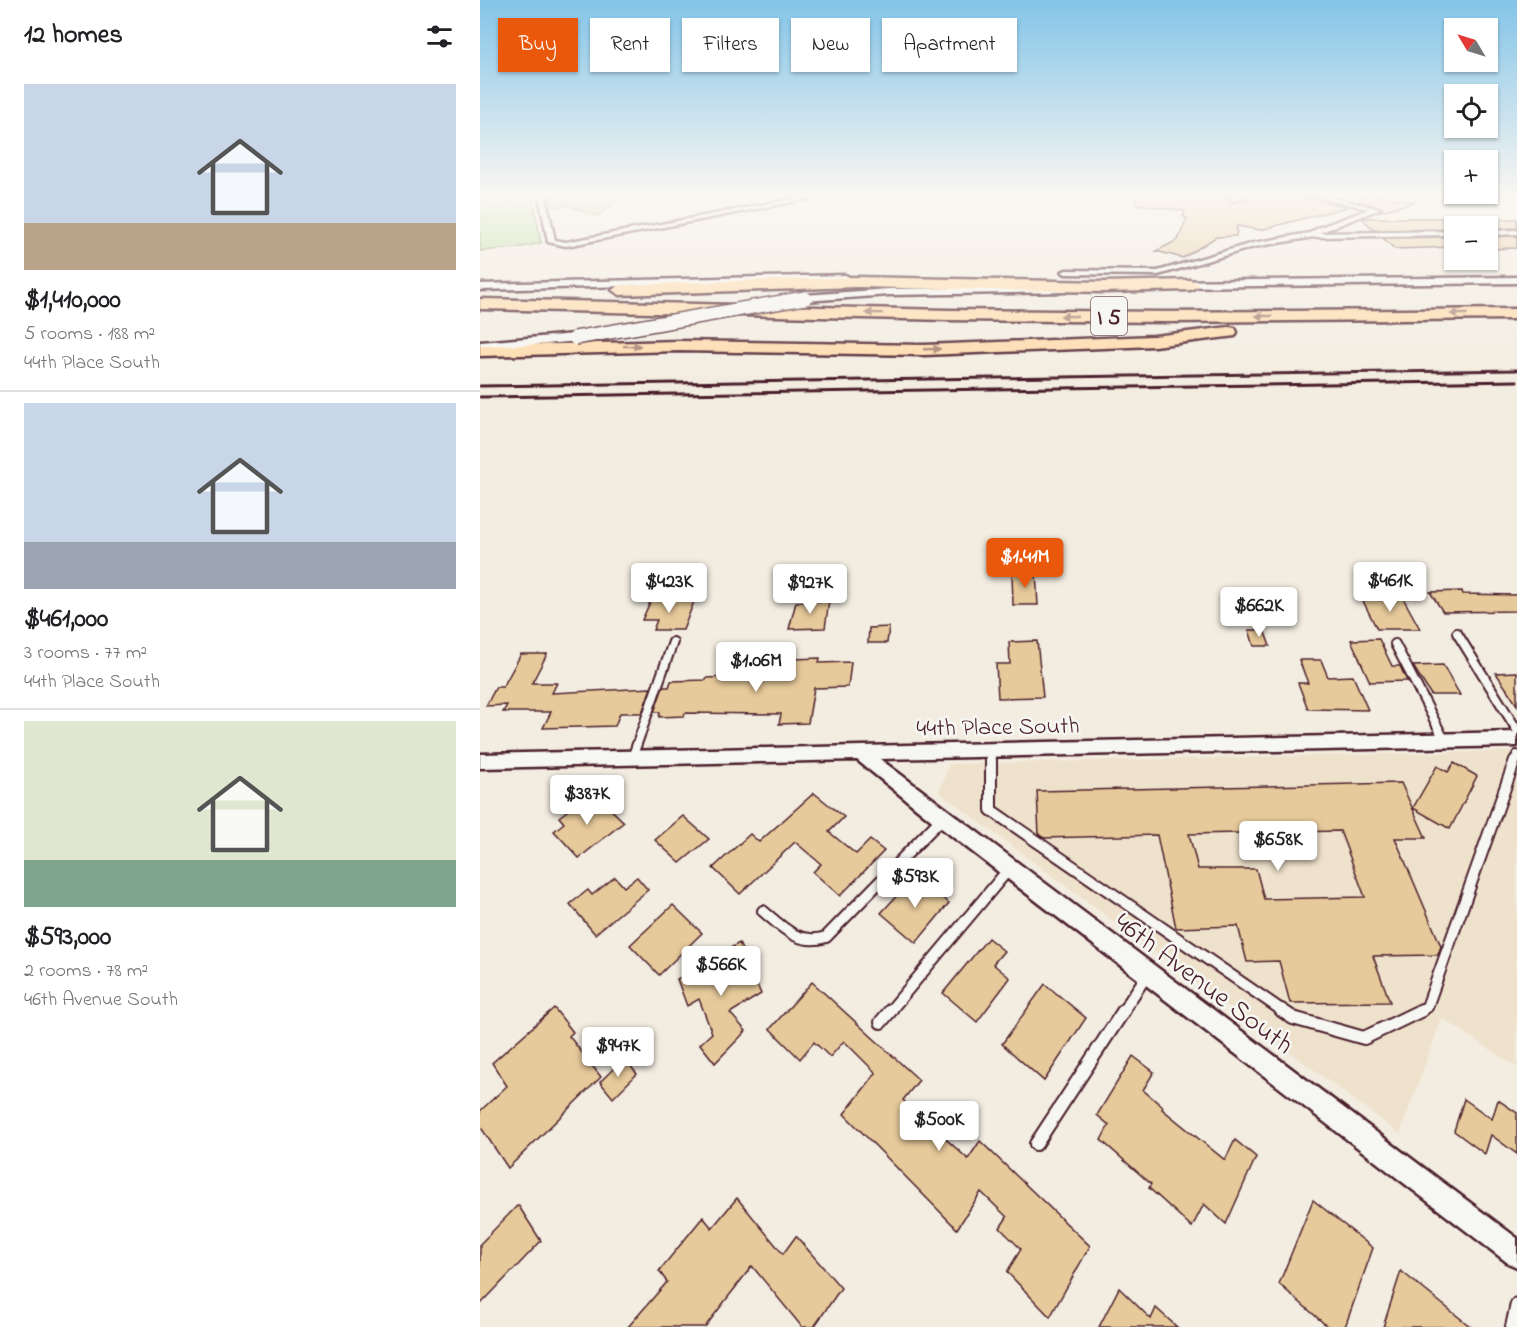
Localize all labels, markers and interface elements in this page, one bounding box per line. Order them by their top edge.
text: 12 homes [24,17,123,55]
chip: Buy [498,18,578,72]
chip: Rent [590,18,670,72]
chip: Filters [682,18,779,72]
chip: New [791,18,870,72]
chip: Apartment [882,18,1017,72]
north arrow [1444,18,1498,72]
map controls [1444,18,1498,270]
icon: filters [423,20,456,53]
button: locate [1444,84,1498,138]
icon: home [186,123,294,231]
button: + [1444,150,1498,204]
button: − [1444,216,1498,270]
text: $1,410,000 [24,282,121,320]
road number: I 5 [1091,297,1127,335]
one-way arrow [864,308,883,318]
one-way arrow [1449,310,1468,319]
one-way arrow [1059,311,1078,321]
one-way arrow [1254,311,1273,321]
text: 5 rooms · 188 m² [24,320,155,349]
one-way arrow [622,341,641,351]
one-way arrow [922,345,941,354]
text: 44th Place South [24,349,160,378]
icon: home [186,442,294,550]
pin: $1.41M [976,538,1074,589]
text: $1.41M [1000,543,1050,572]
pin: $461K [1348,562,1432,613]
pin: $423K [627,563,711,614]
pin: $927K [768,564,852,615]
text: $461K [1367,567,1413,596]
text: $423K [645,568,693,597]
text: $927K [787,569,833,598]
pin: $662K [1217,587,1301,638]
text: $662K [1234,592,1284,621]
text: $461,000 [24,601,108,639]
text: 3 rooms · 77 m² [24,639,147,668]
pin: $1.06M [707,642,805,693]
text: $1.06M [730,647,782,676]
text: 44th Place South [24,668,160,697]
street label: 44th Place South [916,710,1080,747]
icon: home [186,760,294,868]
pin: $387K [545,775,629,826]
text: $387K [564,780,610,809]
pin: $658K [1236,821,1320,872]
text: $658K [1253,826,1303,855]
pin: $593K [873,858,957,909]
text: $593K [891,863,939,892]
street label: 46th Avenue South [1105,904,1301,1066]
text: $593,000 [24,919,111,957]
pin: $566K [679,946,763,997]
text: $566K [696,951,746,980]
text: 2 rooms · 78 m² [24,957,148,986]
text: 46th Avenue South [24,986,178,1015]
pin: $947K [576,1027,660,1078]
text: $947K [596,1032,640,1061]
pin: $500K [897,1101,981,1152]
text: $500K [914,1106,964,1135]

